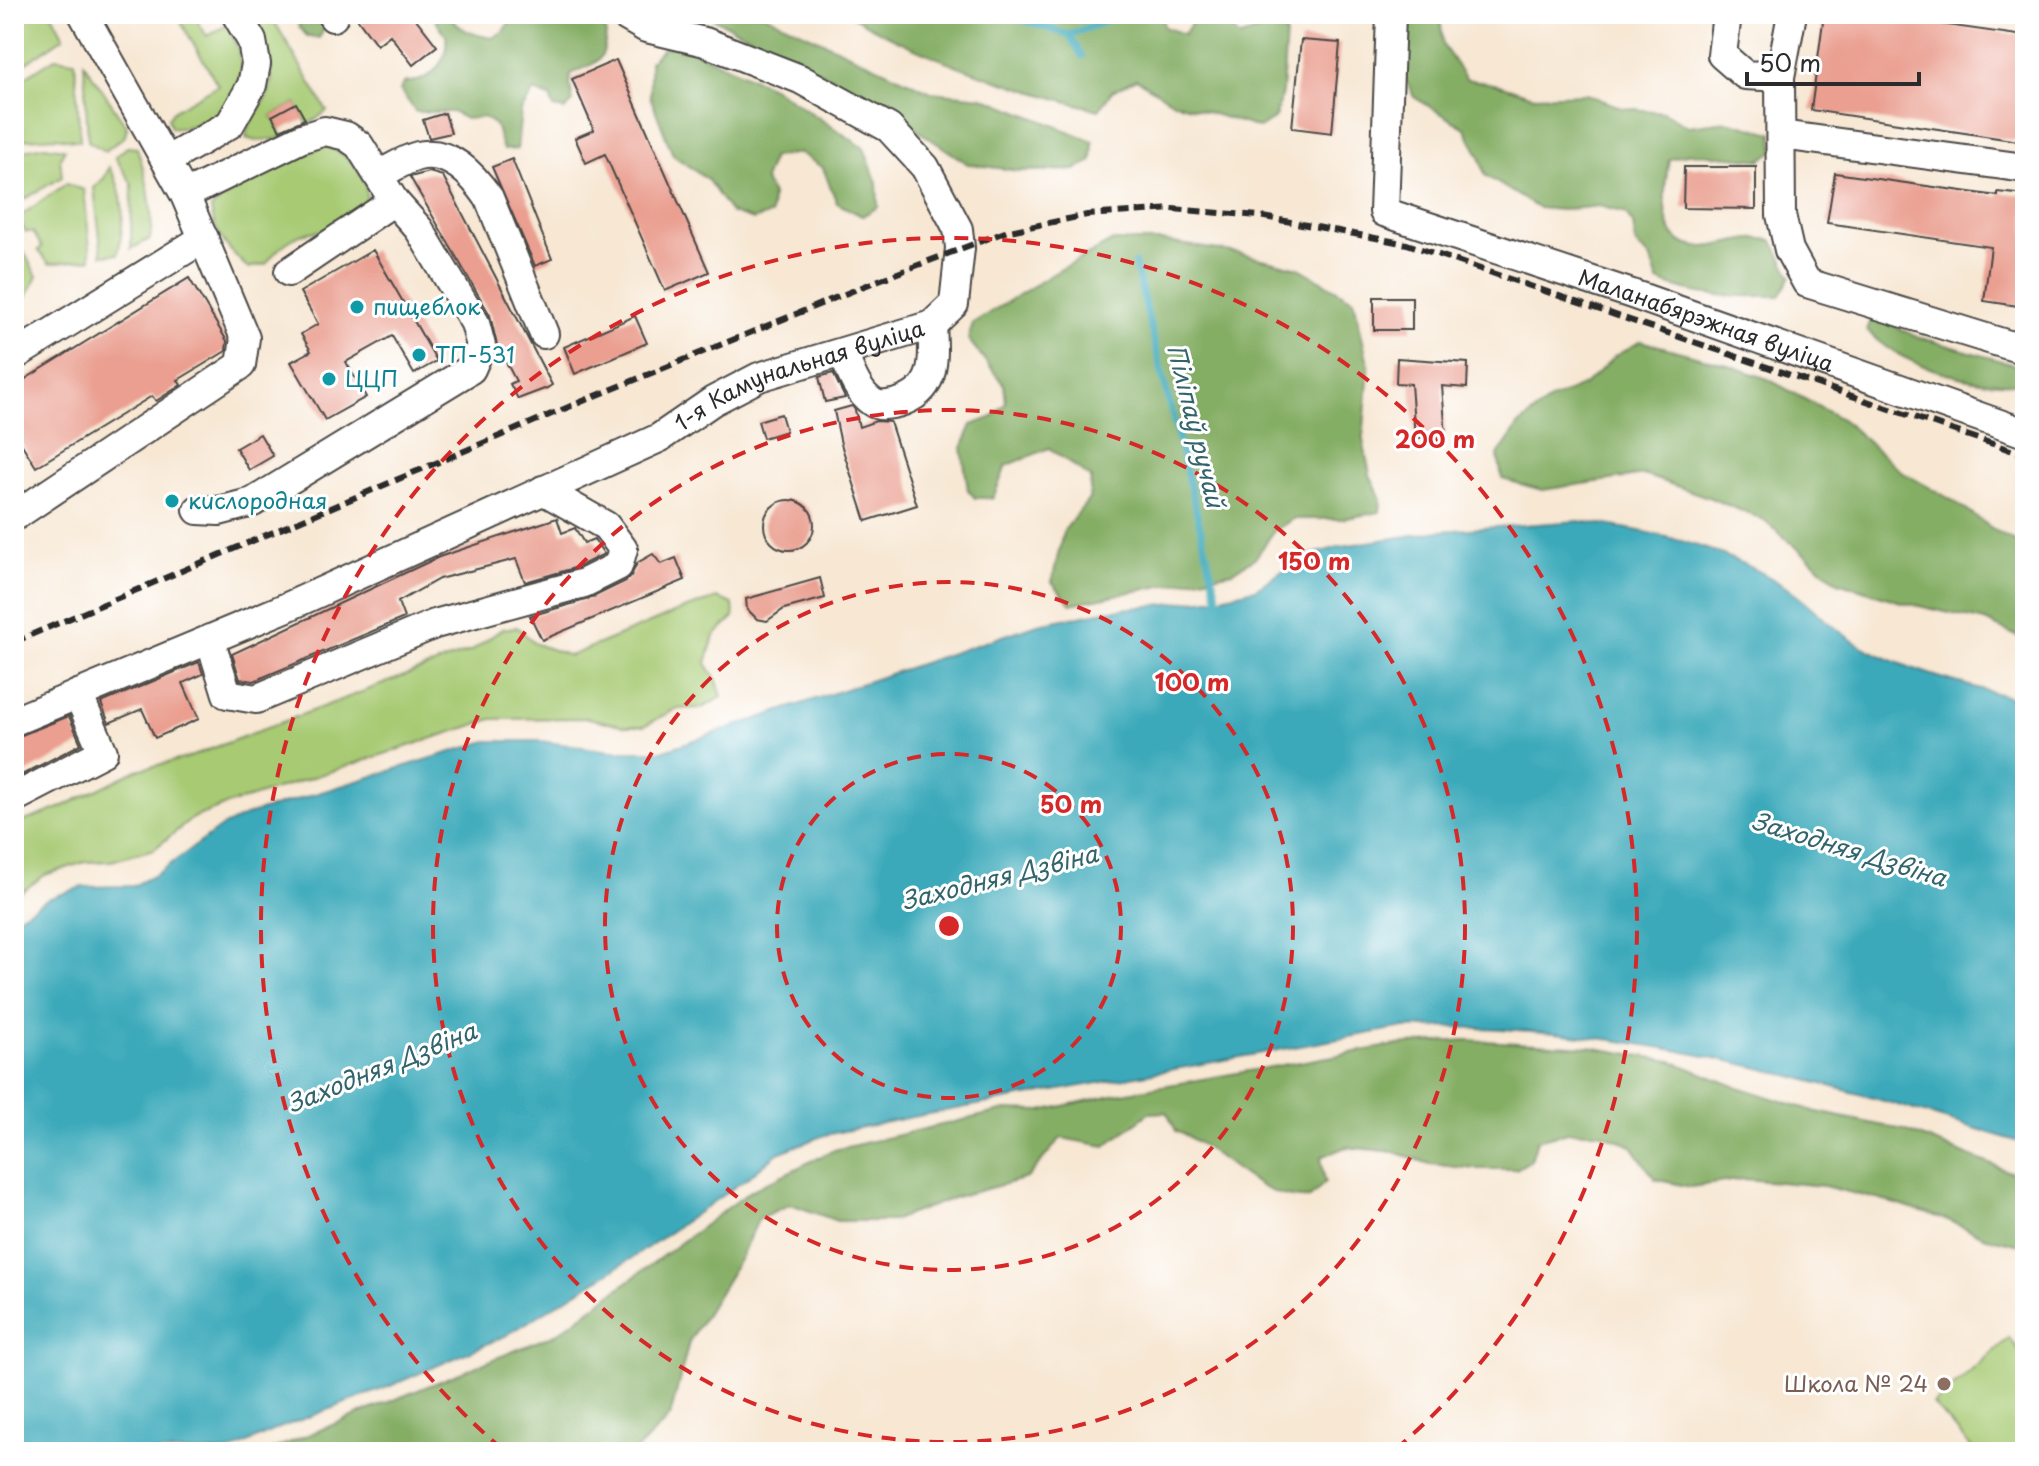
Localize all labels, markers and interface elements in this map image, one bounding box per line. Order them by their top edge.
scale bar [1747,36,1919,86]
text: 50 m [1759,44,1821,80]
street label: Маланабярэжная вуліца [1574,259,1839,379]
place label: пищеблок [373,289,481,322]
marker: пищеблок [348,298,366,316]
street label: 1-я Камунальная вуліца [667,310,929,438]
place label: ТП-531 [435,337,515,370]
water label: Піліпаў ручай [1159,340,1235,513]
marker: ТП-531 [410,346,428,364]
place label: ЦЦП [345,361,398,394]
marker: ЦЦП [320,370,338,388]
text: 200 m [1395,420,1475,456]
place label: кислородная [188,483,327,516]
marker: кислородная [163,492,181,510]
text: 150 m [1278,542,1350,578]
text: 100 m [1155,663,1229,699]
text: 50 m [1040,785,1102,821]
water label: Заходняя Дзвіна [1748,801,1952,895]
water label: Заходняя Дзвіна [897,834,1103,918]
centre of rings [935,912,963,940]
water label: Заходняя Дзвіна [281,1011,482,1121]
place label: Школа № 24 [1784,1366,1928,1399]
marker: Школа № 24 [1935,1375,1953,1393]

